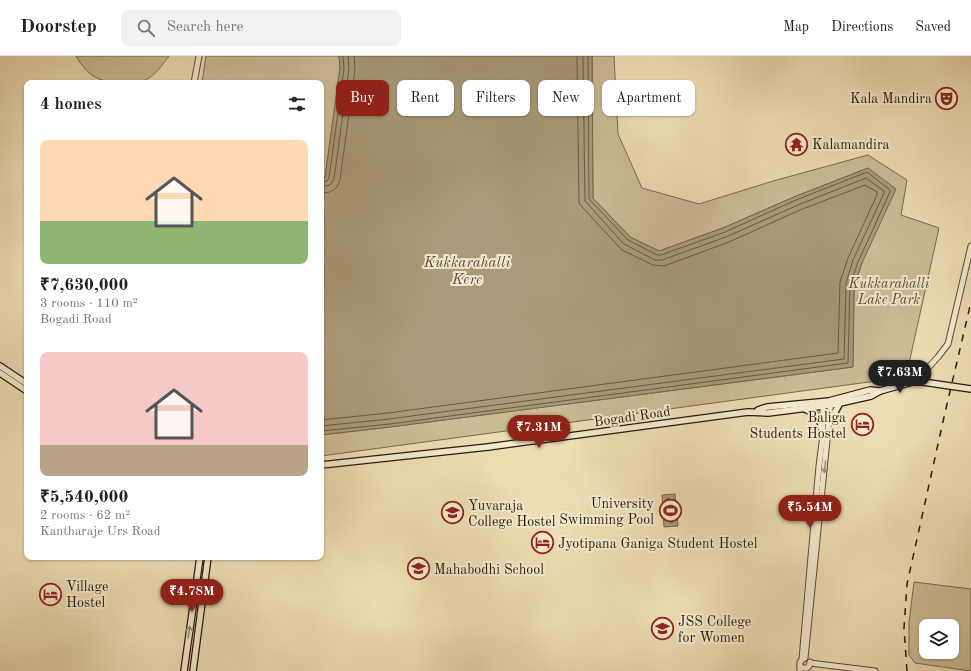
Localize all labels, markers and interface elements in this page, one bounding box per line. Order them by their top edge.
search box [121,10,401,46]
icon: search [135,17,157,39]
text: Doorstep [20,18,97,37]
text: Search here [167,20,244,35]
text: Map [783,20,809,34]
text: Directions [831,20,893,34]
text: Saved [915,20,951,34]
chip: Buy [336,80,389,116]
chip: Rent [397,80,454,116]
chip: Filters [462,80,530,116]
chip: New [538,80,594,116]
chip: Apartment [602,80,695,116]
theatre icon: Kala Mandira [934,85,960,111]
place label: Kala Mandira [850,92,932,106]
icon: filters [286,93,308,115]
text: 4 homes [40,96,102,113]
temple icon: Kalamandira [784,131,810,157]
place label: Kalamandira [812,138,890,152]
icon: home [138,166,210,238]
water label: Kukkarahalli Kere [423,256,510,288]
text: ₹7,630,000 [40,277,128,294]
park label: Kukkarahalli Lake Park [848,277,930,307]
text: 3 rooms · 110 m² [40,297,138,310]
text: Bogadi Road [40,313,112,326]
pin: ₹7.63M [867,360,933,394]
text: ₹7.63M [877,366,923,379]
icon: home [138,378,210,450]
street label: Bogadi Road [593,405,671,429]
place label: Baliga Students Hostel [750,411,846,441]
hotel icon: Baliga Students Hostel [849,412,875,438]
pin: ₹7.31M [506,415,572,449]
text: ₹7.31M [516,421,562,434]
one-way arrow [821,460,828,473]
text: ₹5,540,000 [40,489,128,506]
pin: ₹5.54M [777,495,843,529]
place label: University Swimming Pool [559,497,655,527]
sports icon: University Swimming Pool [657,498,683,524]
place label: Yuvaraja College Hostel [468,499,556,529]
school or university icon: Yuvaraja College Hostel [439,500,465,526]
text: ₹5.54M [787,501,833,514]
text: 2 rooms · 62 m² [40,509,130,522]
text: Kantharaje Urs Road [40,525,161,538]
hotel icon: Jyotipana Ganiga Student Hostel [530,530,556,556]
place label: Jyotipana Ganiga Student Hostel [558,537,758,551]
school or university icon: Mahabodhi School [405,556,431,582]
place label: Mahabodhi School [434,563,544,577]
pin: ₹4.78M [159,579,225,613]
place label: Village Hostel [66,580,108,610]
hotel icon: Village Hostel [37,581,63,607]
text: ₹4.78M [169,585,215,598]
place label: JSS College for Women [678,615,751,645]
school or university icon: JSS College for Women [649,616,675,642]
map controls [919,619,959,659]
button: layers [919,619,959,659]
one-way arrow [185,626,193,639]

